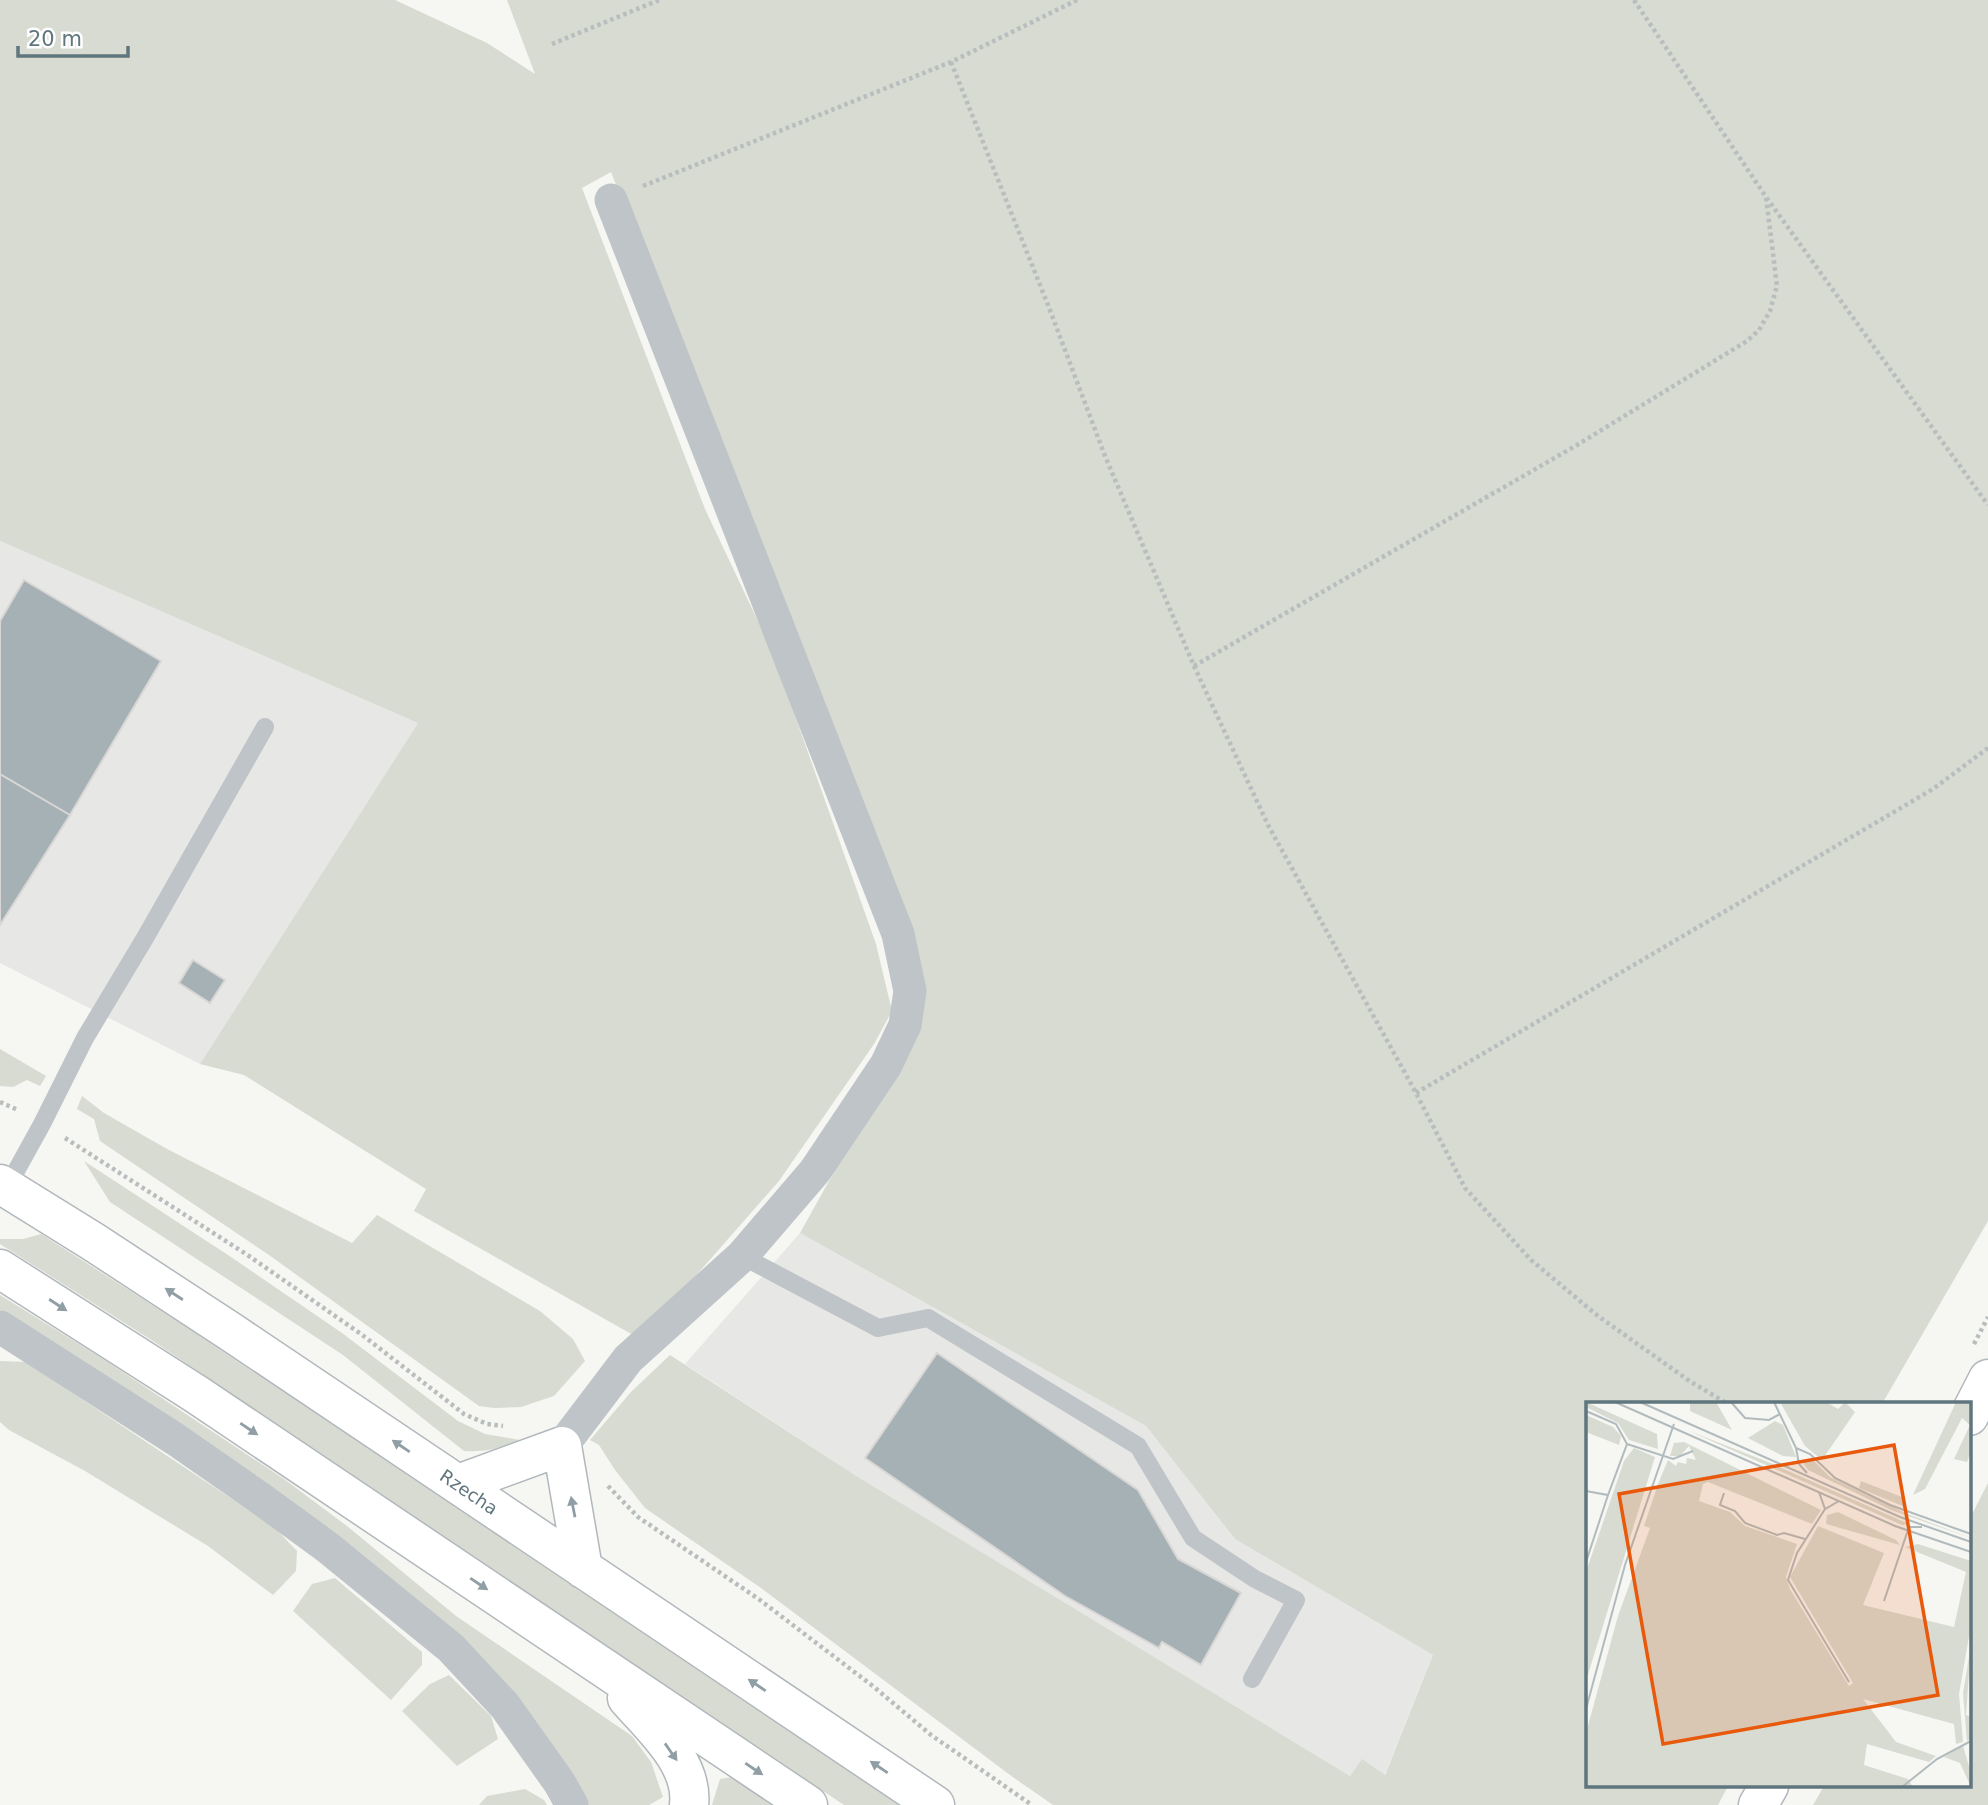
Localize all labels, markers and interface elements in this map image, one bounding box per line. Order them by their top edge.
scale bar [18,14,128,58]
text: 20 m [28,27,82,51]
one-way arrow [164,1288,183,1301]
one-way arrow [49,1298,68,1311]
inset map [1586,1402,1970,1787]
one-way arrow [239,1422,258,1435]
one-way arrow [392,1439,410,1453]
street label: Rzecha [436,1465,502,1519]
one-way arrow [568,1496,579,1518]
one-way arrow [470,1577,489,1590]
one-way arrow [748,1678,766,1692]
one-way arrow [664,1743,678,1761]
one-way arrow [870,1760,888,1774]
one-way arrow [744,1762,764,1775]

